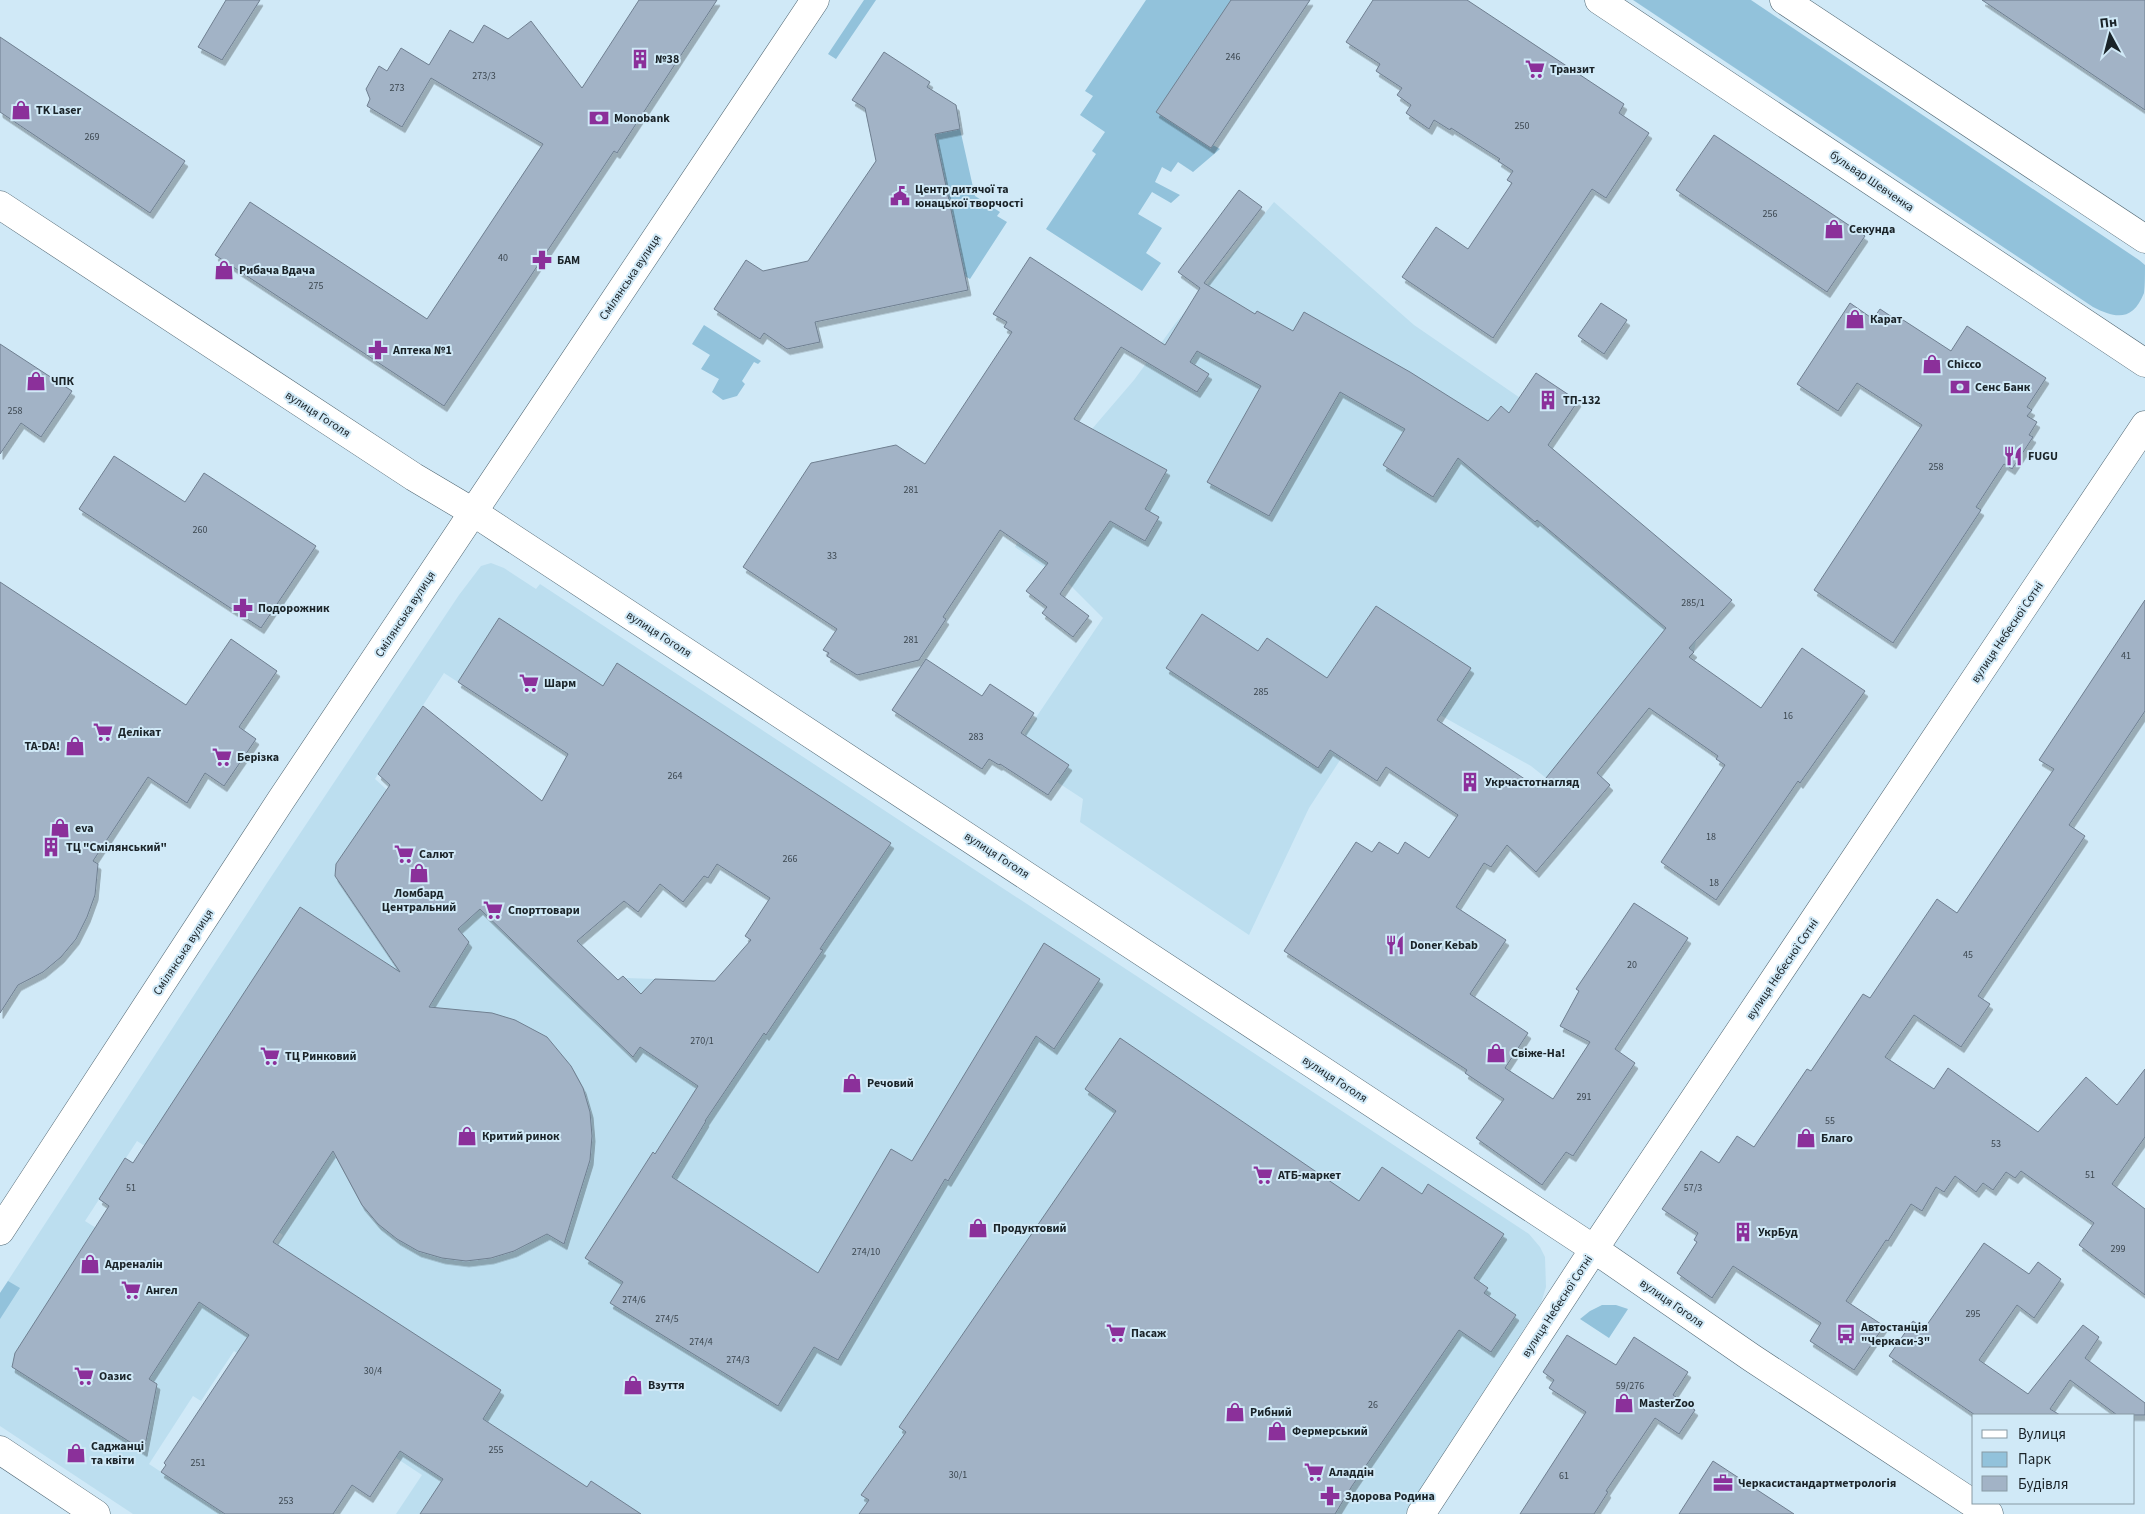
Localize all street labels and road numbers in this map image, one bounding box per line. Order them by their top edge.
street label: бульвар Шевченка [1826,147,1917,216]
street label: Смілянська вулиця [595,231,665,323]
street label: вулиця Гоголя [282,387,354,442]
street label: Смілянська вулиця [371,568,440,661]
street label: вулиця Небесної Сотні [1967,578,2048,686]
street label: вулиця Гоголя [623,607,695,662]
street label: вулиця Гоголя [961,828,1033,883]
street label: Смілянська вулиця [149,906,218,999]
street label: вулиця Небесної Сотні [1742,915,1823,1023]
street label: вулиця Гоголя [1299,1052,1371,1107]
street label: вулиця Небесної Сотні [1518,1252,1597,1361]
street label: вулиця Гоголя [1636,1275,1707,1332]

